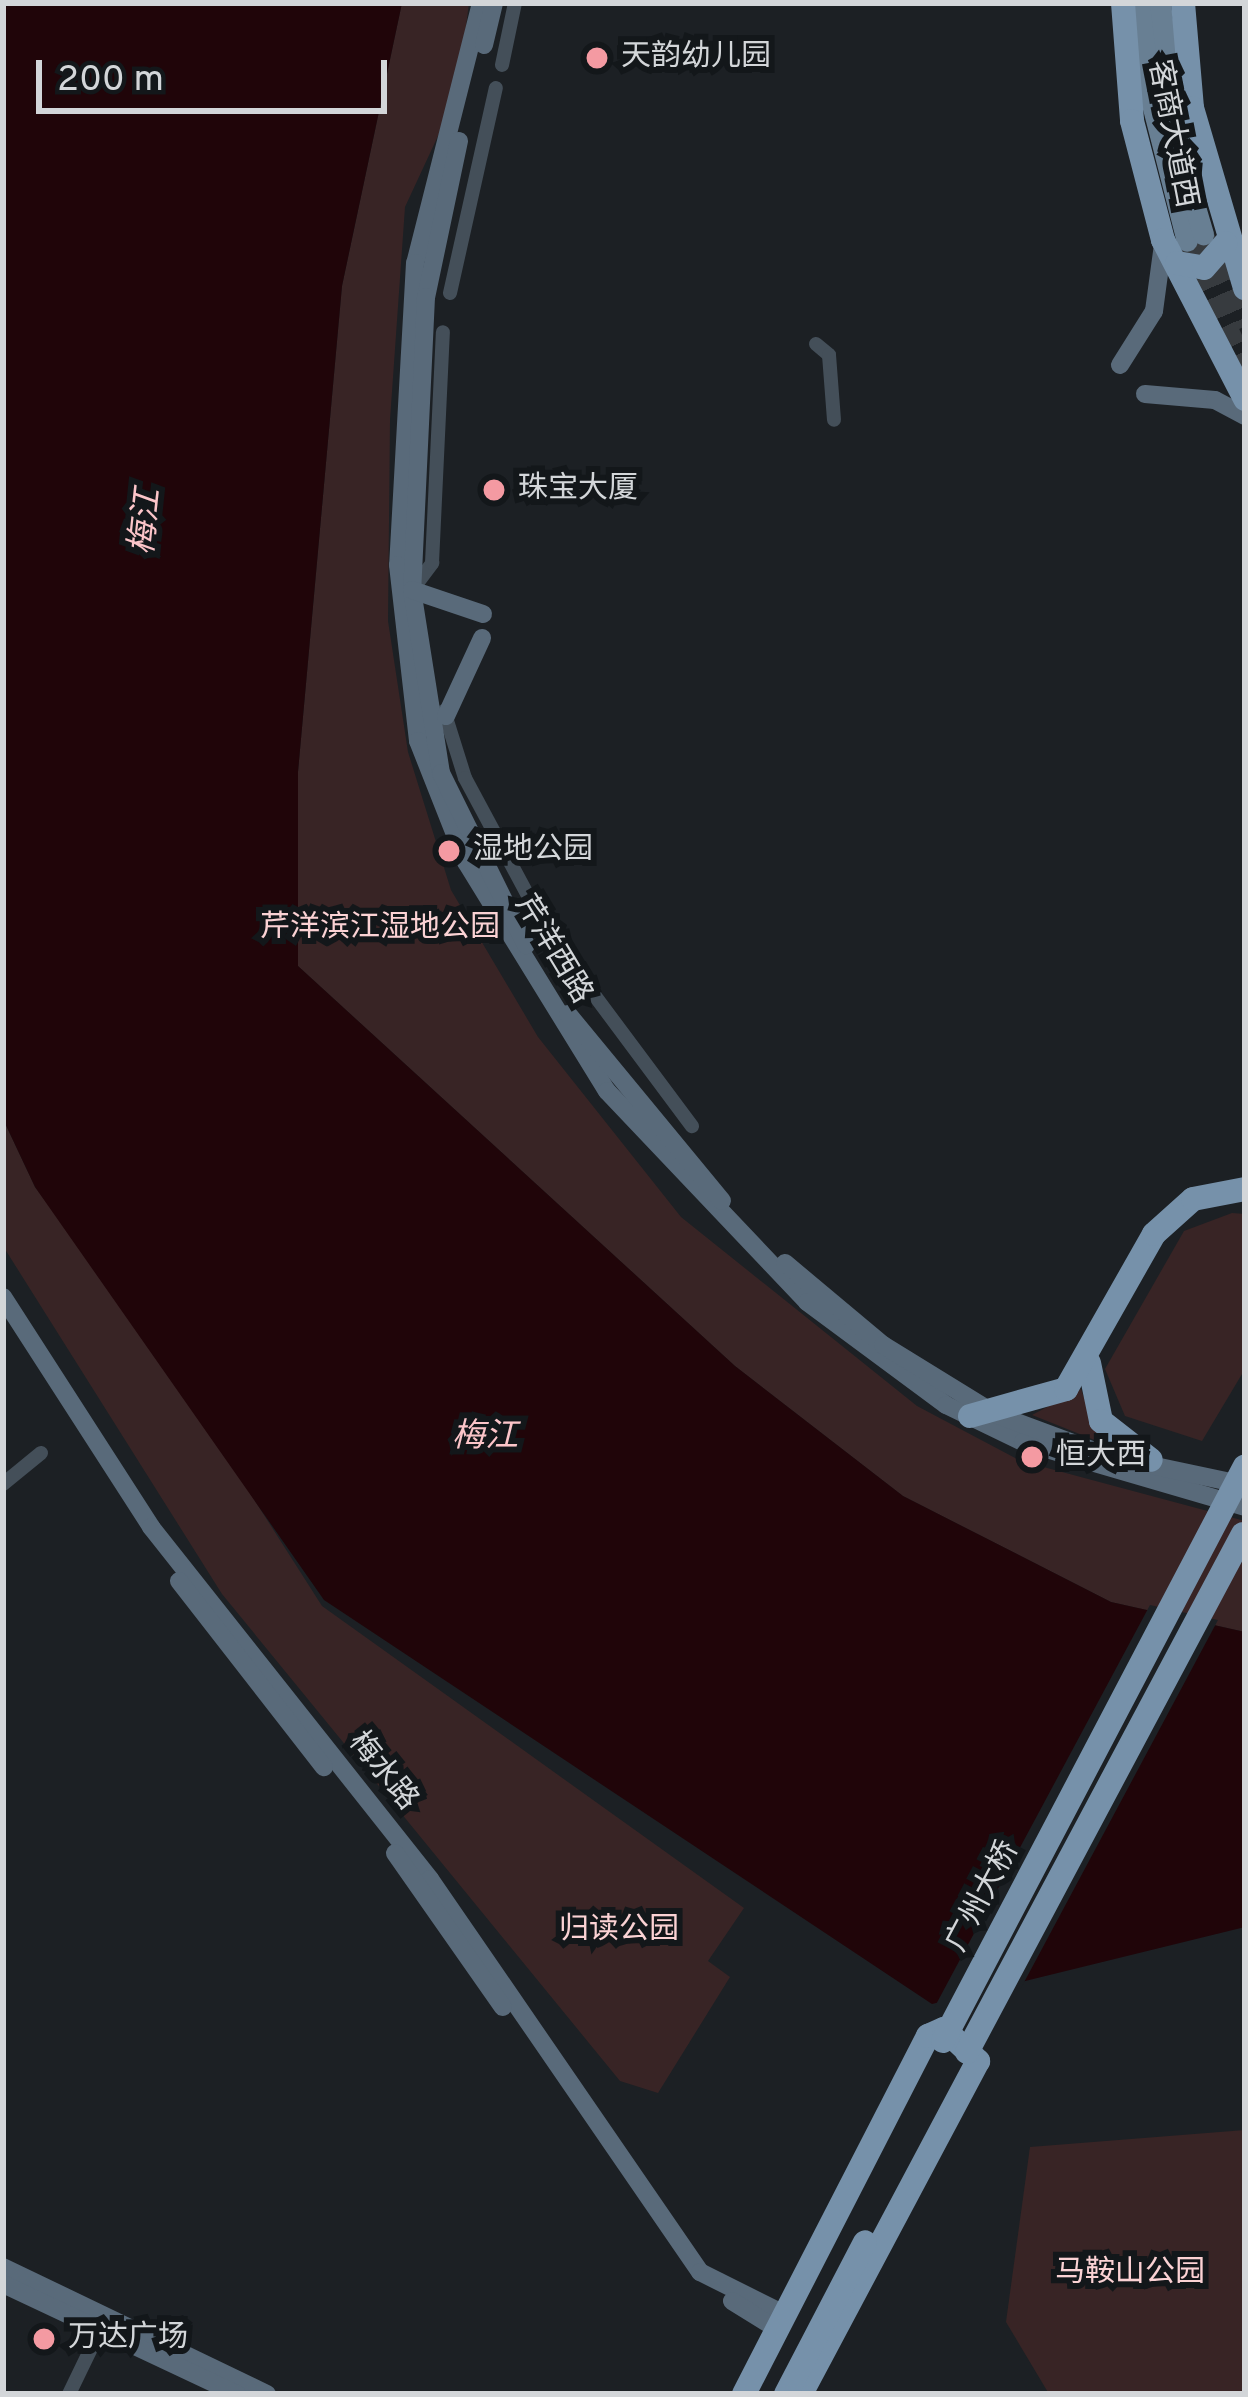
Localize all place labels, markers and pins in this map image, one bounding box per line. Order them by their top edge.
place label: 天韵幼儿园 [621,40,771,76]
marker: 天韵幼儿园 [584,45,610,71]
place label: 珠宝大厦 [518,472,638,508]
marker: 珠宝大厦 [481,477,507,503]
place label: 湿地公园 [473,833,593,869]
marker: 湿地公园 [436,838,462,864]
place label: 恒大西 [1056,1439,1146,1475]
marker: 恒大西 [1019,1444,1045,1470]
place label: 万达广场 [68,2321,188,2357]
marker: 万达广场 [31,2326,57,2352]

